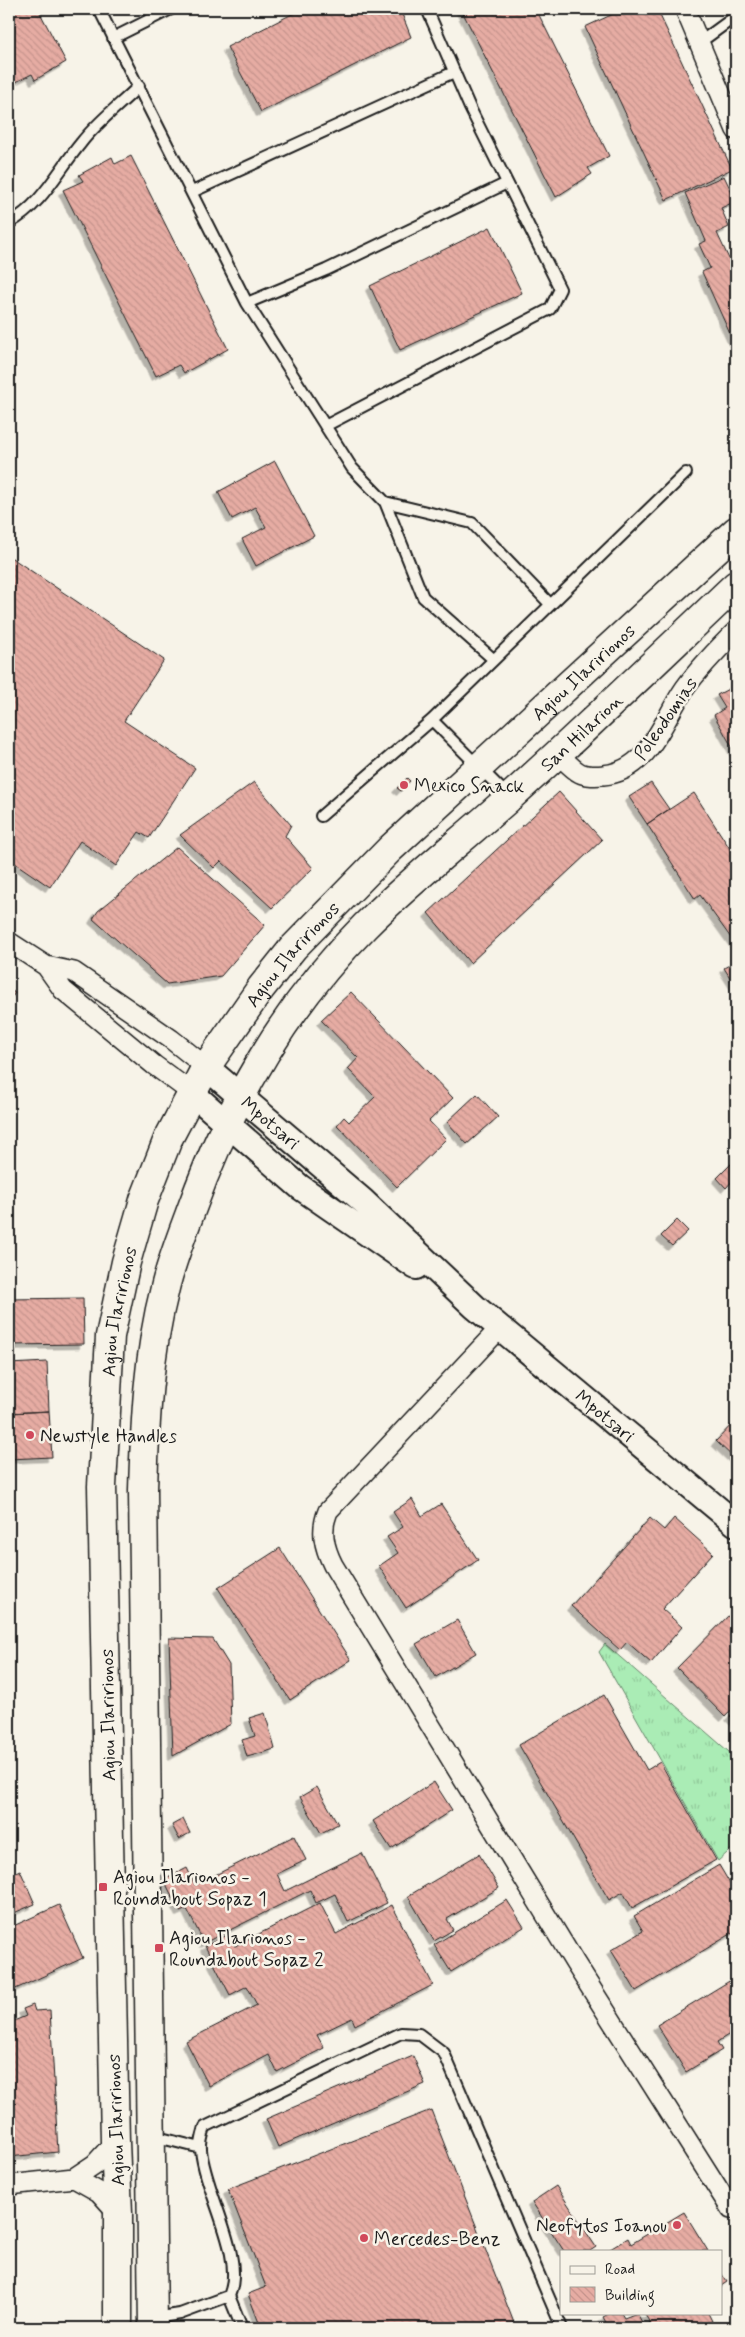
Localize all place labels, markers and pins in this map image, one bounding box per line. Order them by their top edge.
place label: Mexico Snack [414,774,525,799]
marker: Mexico Snack [398,779,410,791]
place label: Newstyle Handles [40,1424,177,1450]
marker: Newstyle Handles [24,1429,36,1441]
place label: Agiou Ilarionos - Roundabout Sopaz 1 [113,1865,267,1912]
marker: Agiou Ilarionos - Roundabout Sopaz 1 [97,1881,109,1893]
place label: Agiou Ilarionos - Roundabout Sopaz 2 [169,1926,324,1973]
marker: Agiou Ilarionos - Roundabout Sopaz 2 [153,1942,165,1954]
place label: Neofytos Ioanou [536,2214,667,2239]
marker: Neofytos Ioanou [671,2219,683,2231]
place label: Mercedes-Benz [374,2227,501,2252]
marker: Mercedes-Benz [358,2232,370,2244]

